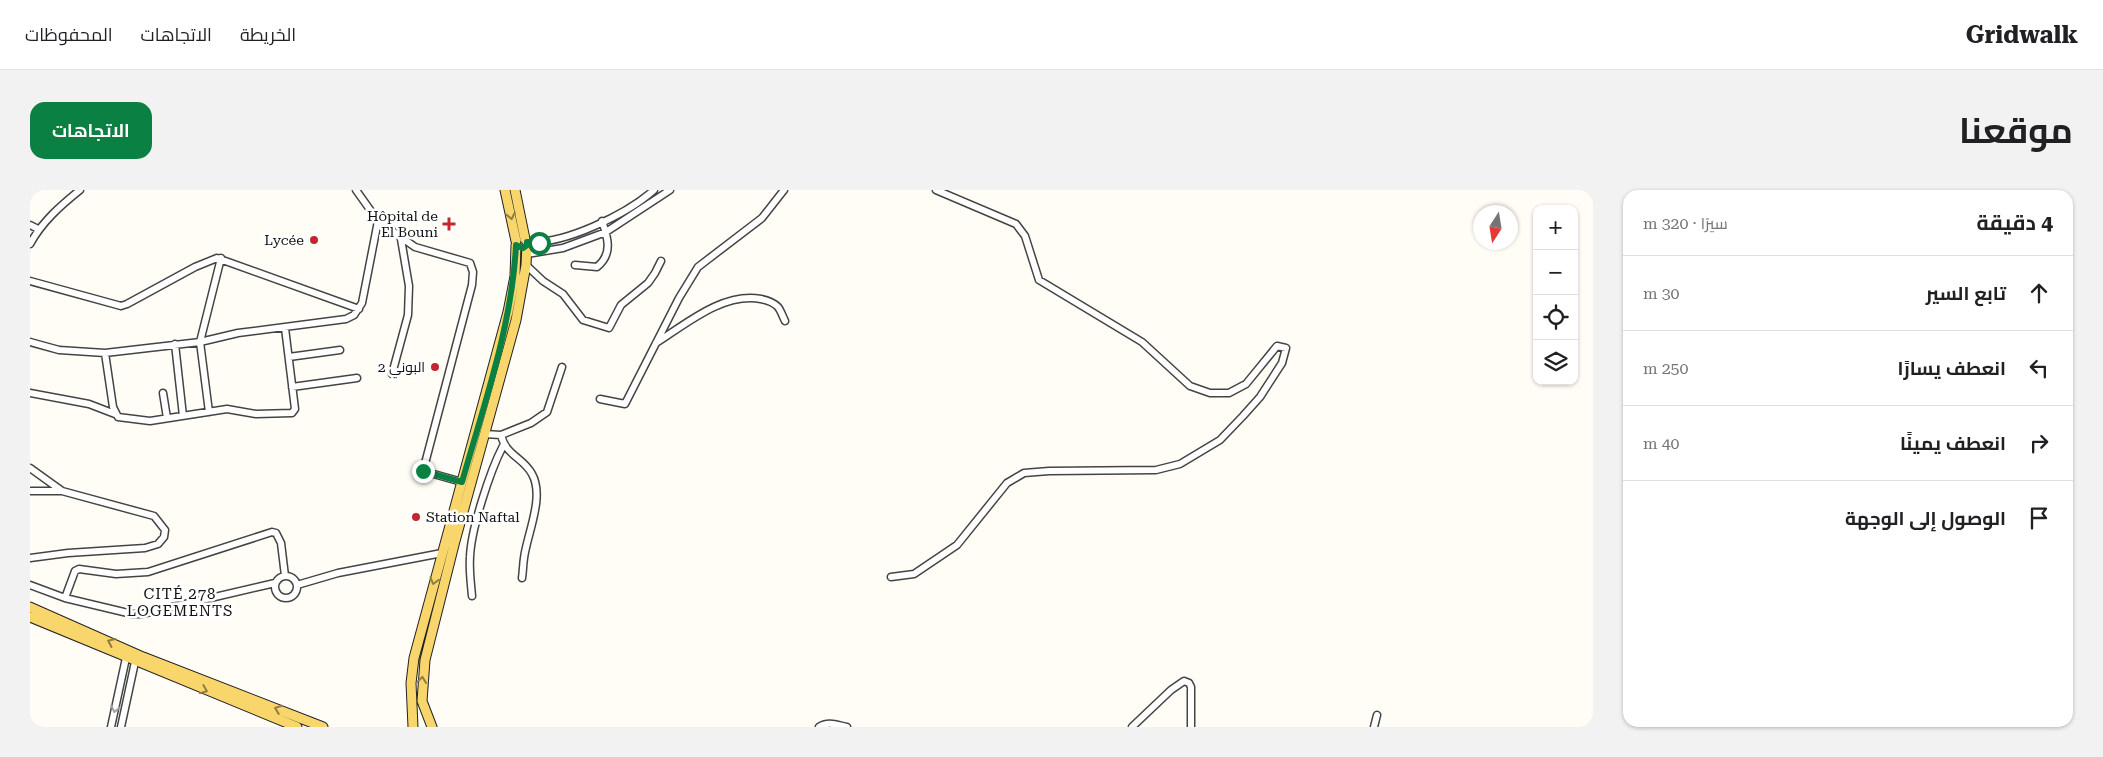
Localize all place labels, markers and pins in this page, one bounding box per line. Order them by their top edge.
place label: Hôpital de El Bouni [367,208,439,240]
marker: Hôpital de El Bouni [442,217,456,231]
place label: Lycée [264,232,304,248]
marker: Lycée [308,234,320,246]
place label: البوني 2 [378,359,425,379]
marker: البوني 2 [429,361,441,373]
place label: Station Naftal [426,509,520,525]
marker: Station Naftal [410,511,422,523]

